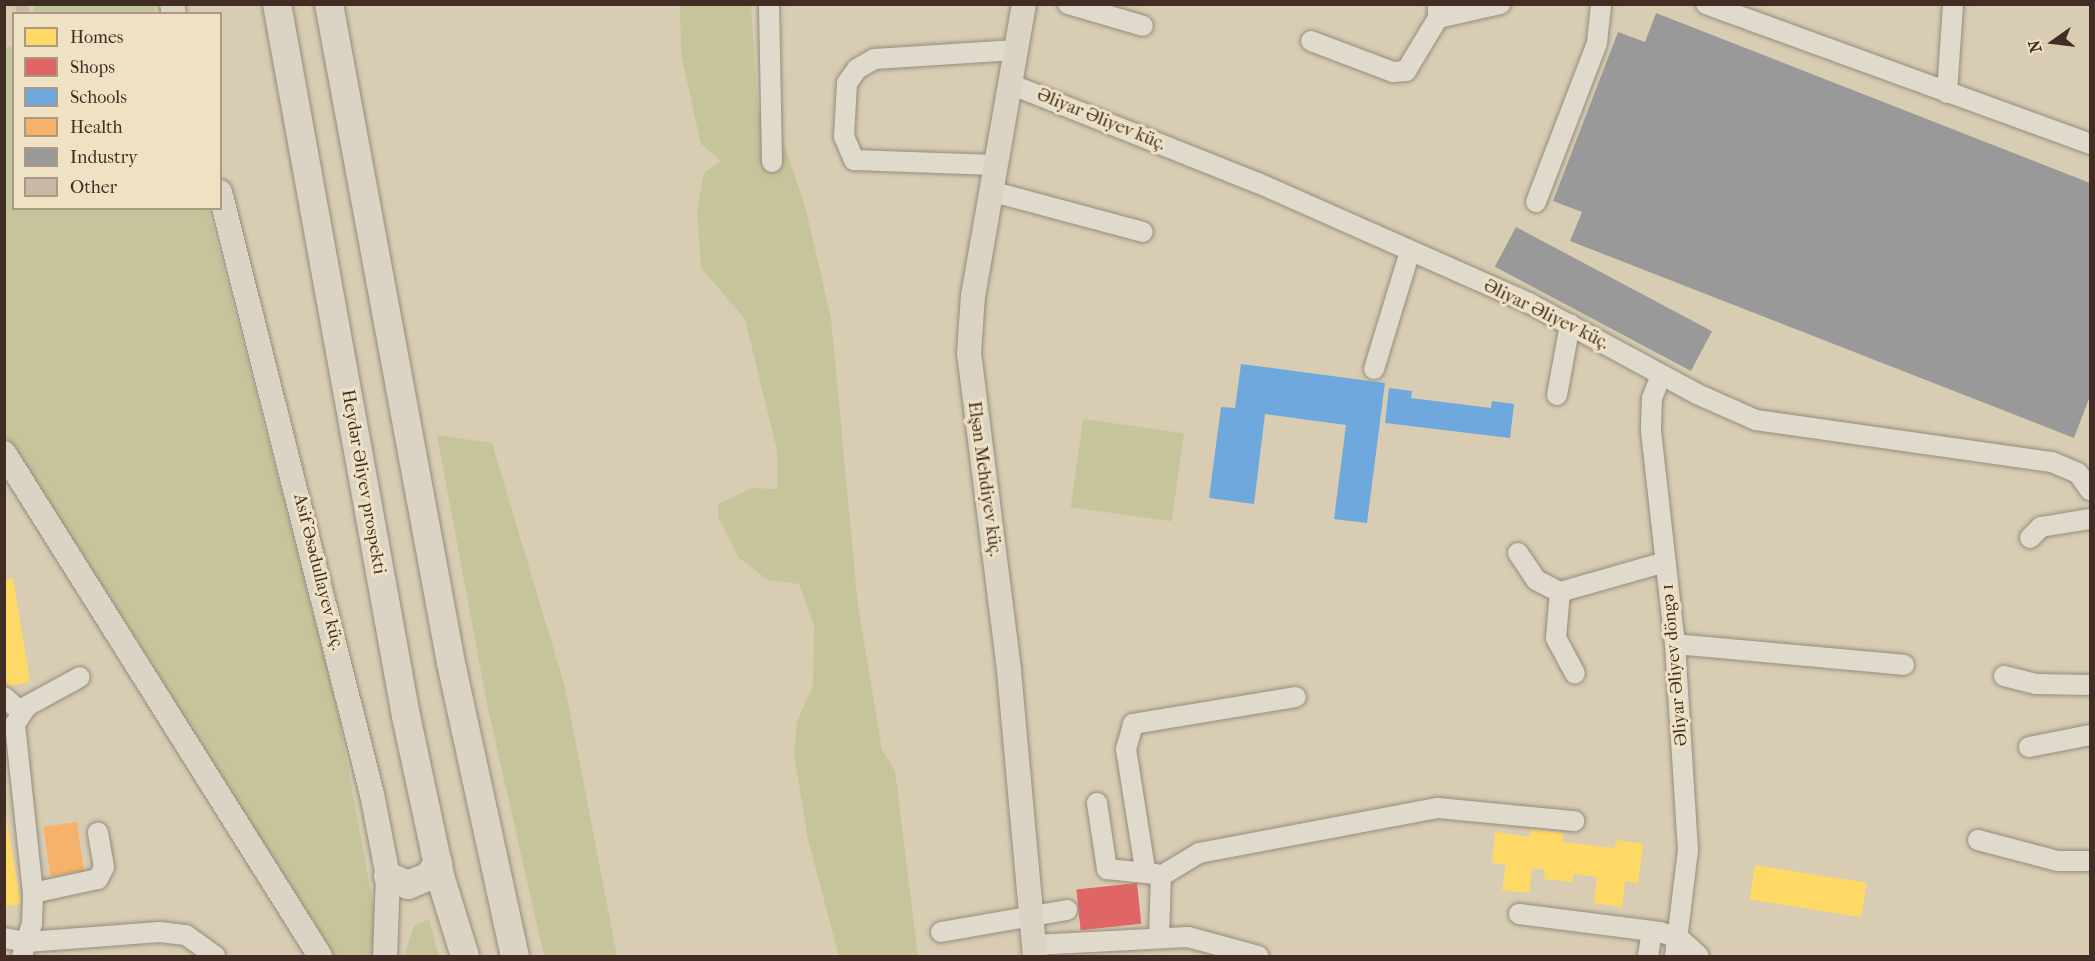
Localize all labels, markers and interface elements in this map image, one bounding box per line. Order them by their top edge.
legend [12,12,222,210]
north arrow [2023,12,2083,72]
text: Homes [70,27,124,48]
text: N [2024,38,2046,55]
text: Shops [70,57,115,78]
street label: Əliyar Əliyev küç. [1033,84,1169,156]
text: Schools [70,87,127,108]
text: Health [70,117,123,138]
text: Industry [70,147,138,168]
text: Other [70,177,117,198]
street label: Əliyar Əliyev küç. [1480,275,1612,355]
street label: Heydər Əliyev prospekti [336,388,390,576]
street label: Elşən Mehdiyev küç. [962,400,1006,558]
street label: Asif Əsədullayev küç. [288,491,348,653]
street label: Əliyar Əliyev döngə 1 [1657,583,1693,747]

